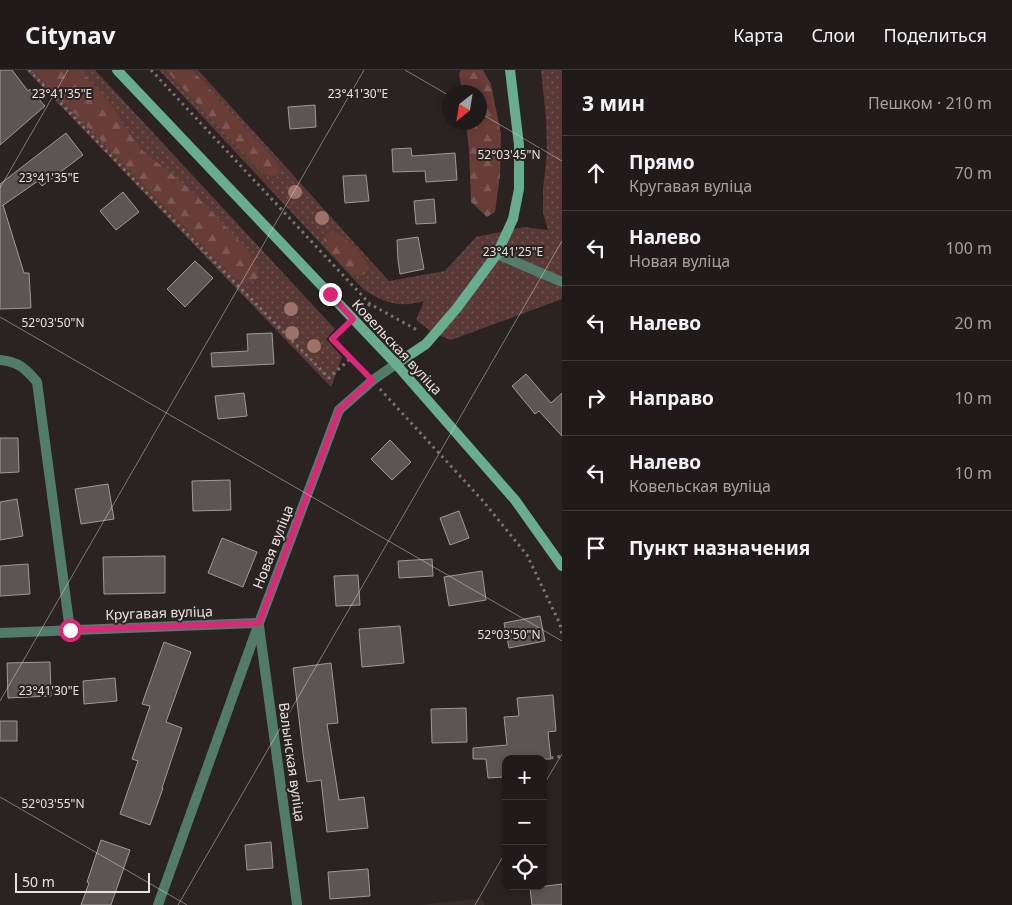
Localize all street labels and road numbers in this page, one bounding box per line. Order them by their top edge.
street label: Ковельская вуліца [348,295,447,399]
street label: Новая вуліца [248,502,297,592]
street label: Кругавая вуліца [105,601,213,624]
street label: Валынская вуліца [275,701,310,823]

